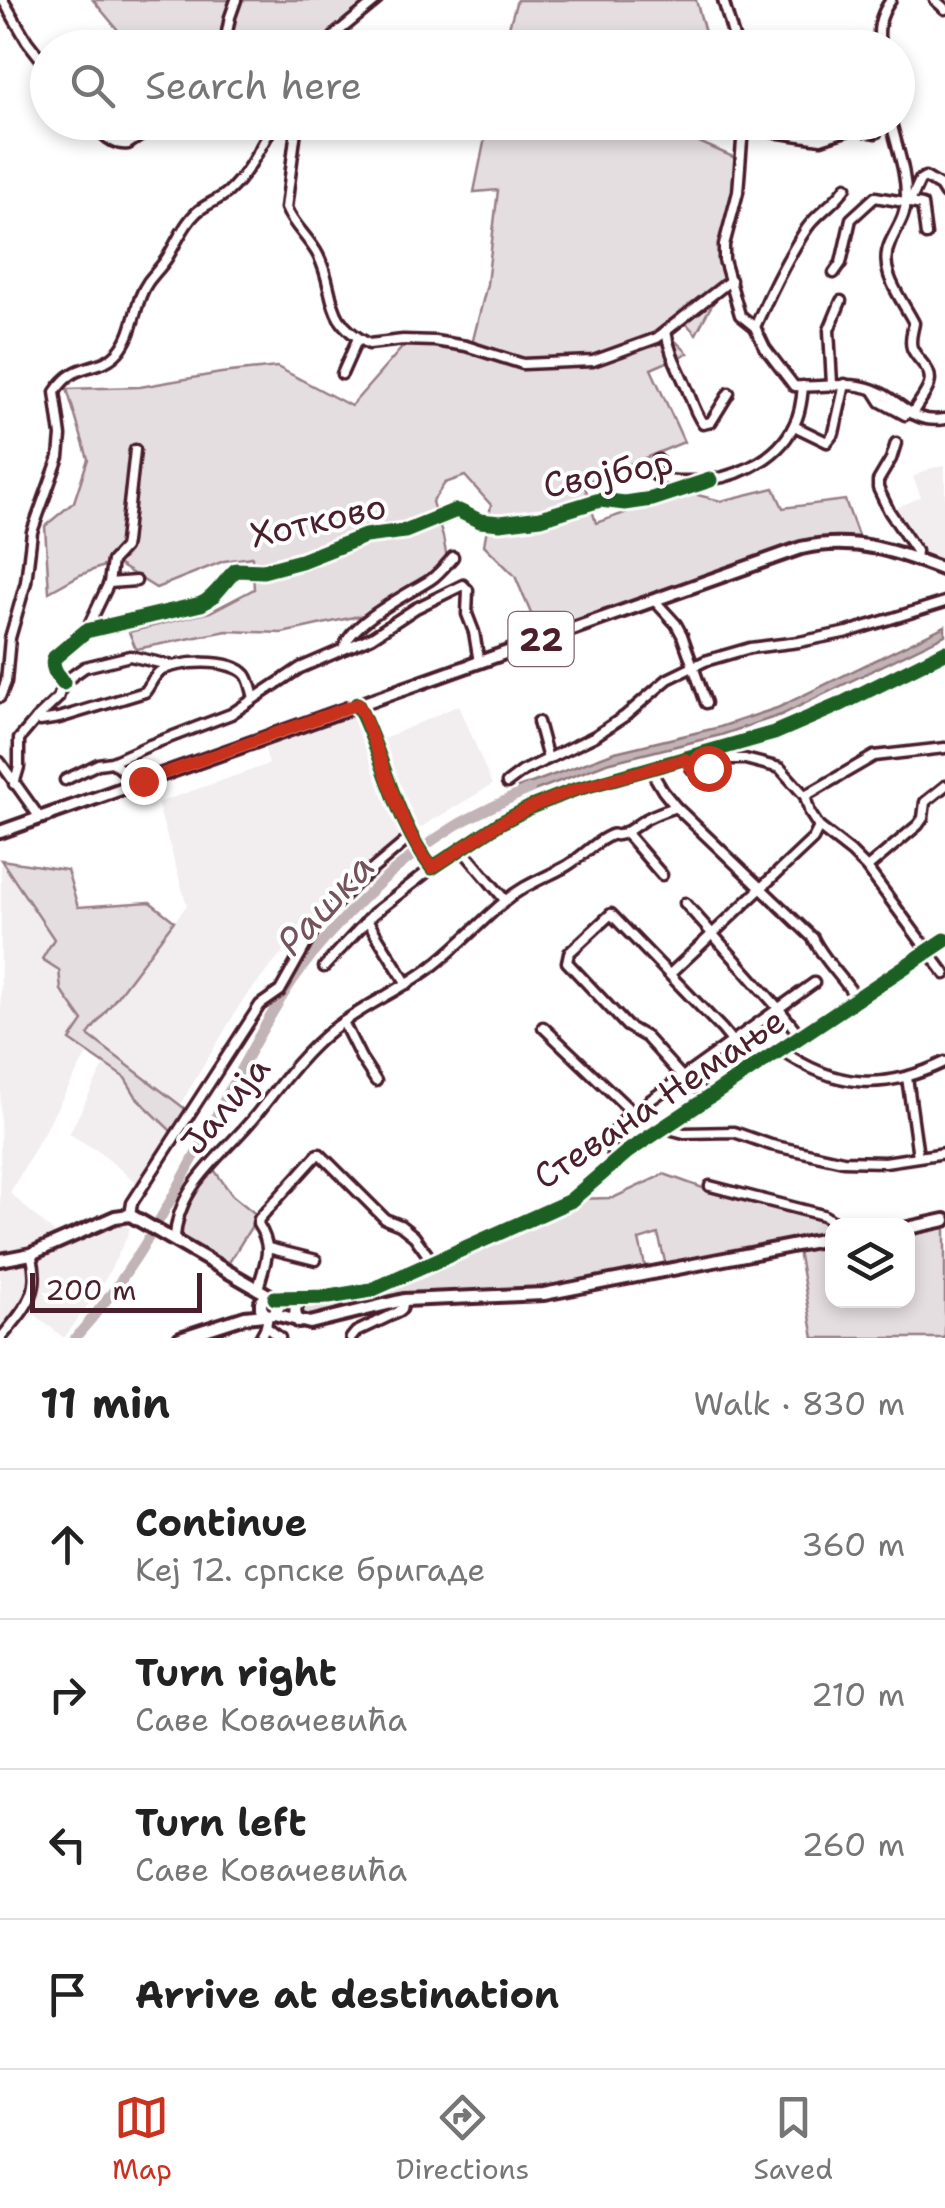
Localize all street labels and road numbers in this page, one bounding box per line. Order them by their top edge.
street label: Својбор [539,437,677,509]
street label: Хотково [245,482,391,558]
road number: 22 [508,612,574,666]
street label: Стевана Немање [524,996,794,1200]
street label: Јалија [170,1046,280,1164]

